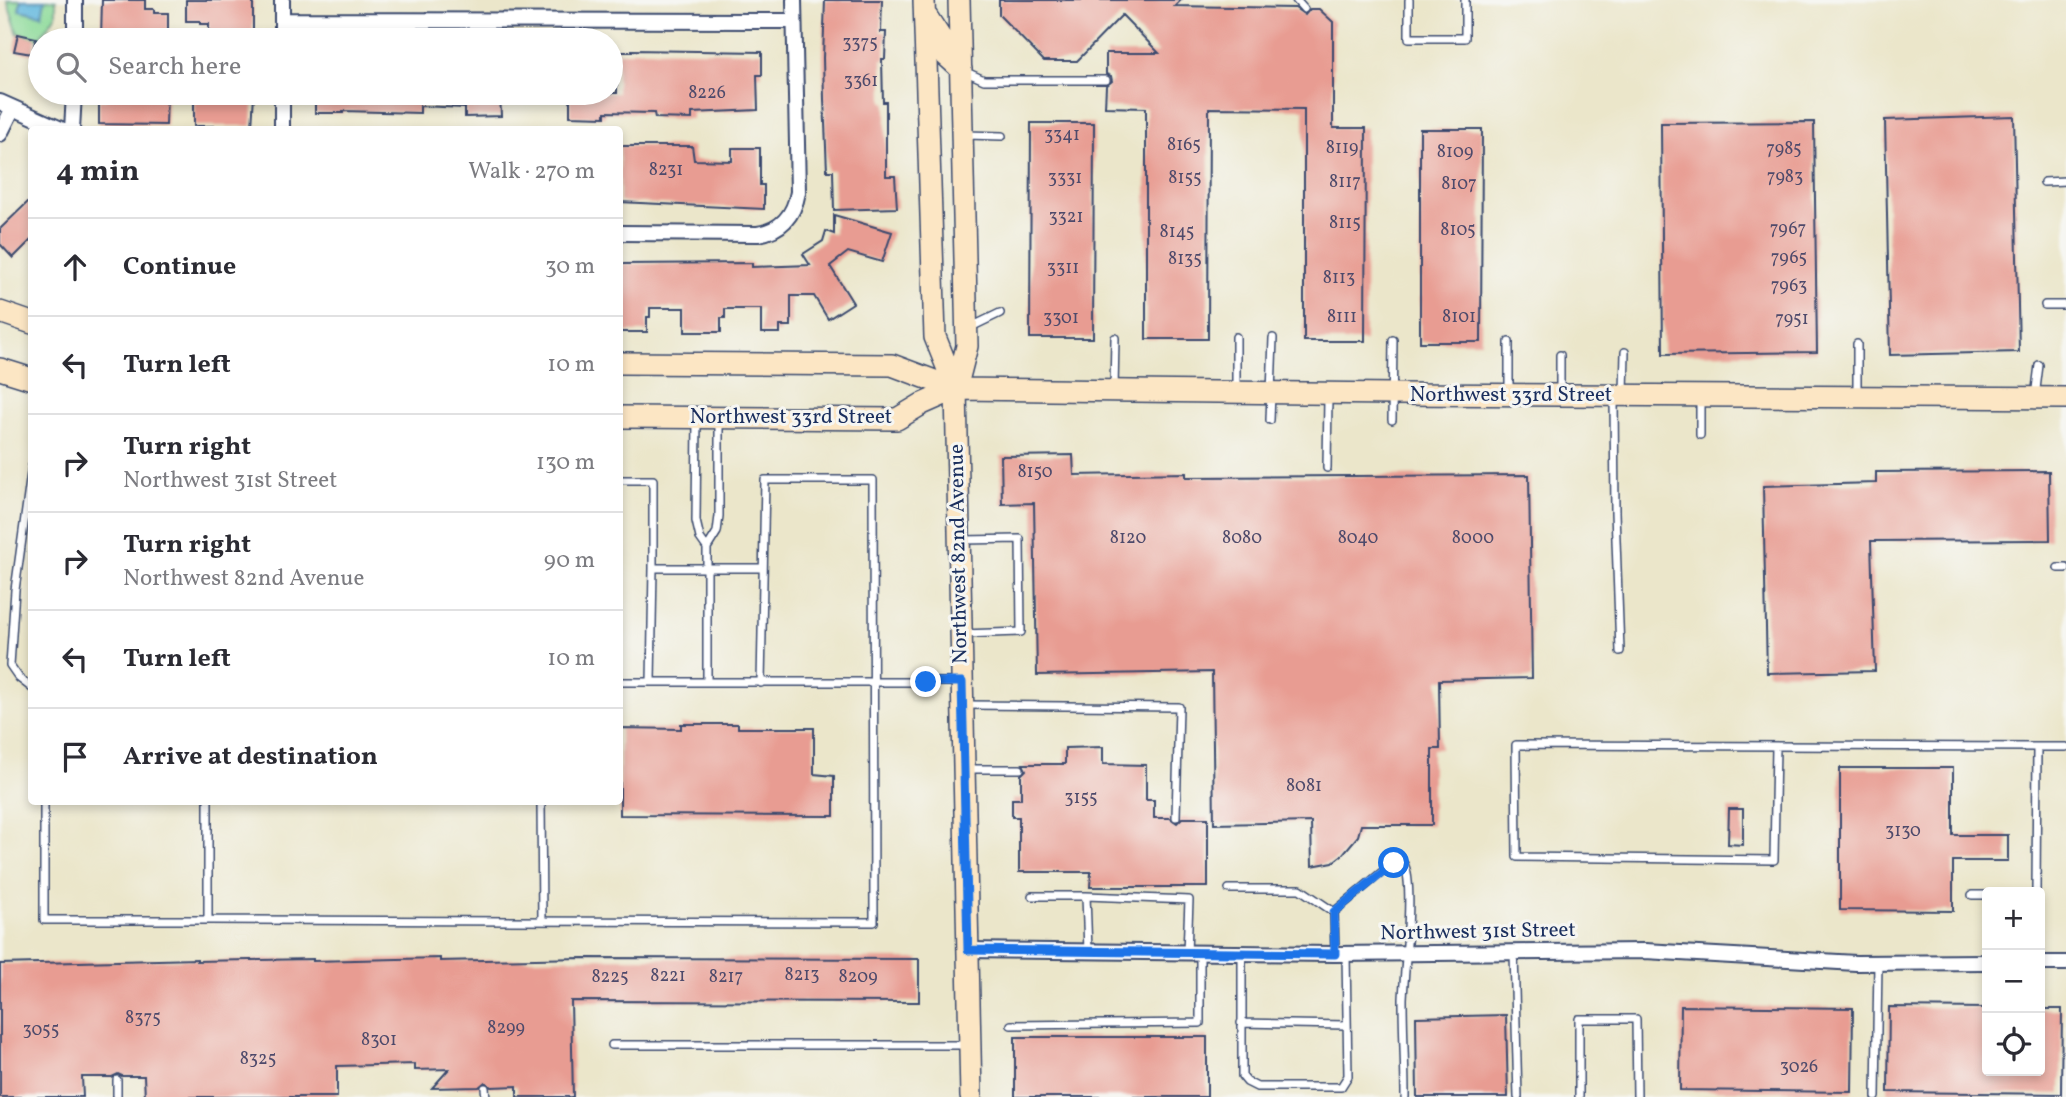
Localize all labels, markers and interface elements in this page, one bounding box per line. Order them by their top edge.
search box [28,28,623,105]
house number: 3375 [842,31,878,56]
icon: search [52,48,90,86]
text: Search here [108,49,241,85]
house number: 3361 [844,69,878,94]
house number: 8226 [688,81,726,106]
house number: 3341 [1044,123,1080,148]
house number: 8165 [1167,133,1201,158]
house number: 8119 [1326,136,1358,161]
house number: 7985 [1766,137,1802,162]
house number: 8109 [1437,140,1473,165]
text: 4 min [56,151,140,193]
text: Walk · 270 m [468,156,595,188]
house number: 8231 [649,158,683,183]
house number: 7983 [1767,165,1803,190]
house number: 3331 [1048,166,1082,191]
house number: 8155 [1168,166,1202,191]
house number: 8117 [1329,170,1361,195]
house number: 8107 [1441,172,1477,197]
house number: 3321 [1049,205,1084,230]
house number: 8115 [1329,211,1361,236]
house number: 7967 [1770,217,1806,242]
house number: 8105 [1440,218,1476,243]
house number: 8145 [1160,220,1195,245]
house number: 7965 [1771,246,1807,271]
house number: 8135 [1168,247,1202,272]
icon: ahead [56,248,94,286]
text: Continue [123,249,236,285]
text: 30 m [545,251,595,283]
house number: 3311 [1047,256,1079,281]
house number: 8113 [1323,266,1355,291]
house number: 7963 [1771,274,1807,299]
house number: 8111 [1327,305,1357,330]
house number: 8101 [1442,305,1476,330]
house number: 3301 [1043,306,1079,331]
house number: 7951 [1775,307,1809,332]
icon: left [56,346,94,384]
text: Turn left [123,347,231,383]
text: 10 m [547,349,595,381]
street label: Northwest 33rd Street [1410,381,1612,410]
street label: Northwest 33rd Street [690,403,892,432]
text: Turn right [123,429,251,465]
icon: right [56,444,94,482]
street label: Northwest 82nd Avenue [943,444,975,664]
text: 130 m [536,447,595,479]
house number: 8150 [1017,460,1053,485]
text: Northwest 31st Street [123,465,337,497]
house number: 8120 [1110,526,1146,551]
house number: 8080 [1222,526,1262,551]
house number: 8040 [1338,526,1379,551]
house number: 8000 [1452,526,1494,551]
text: Turn right [123,527,251,563]
icon: right [56,542,94,580]
text: 90 m [544,545,595,577]
text: Northwest 82nd Avenue [123,563,364,595]
icon: left [56,640,94,678]
text: Turn left [123,641,231,677]
text: 10 m [547,643,595,675]
route end [910,666,941,697]
icon: arrive [56,738,94,776]
text: Arrive at destination [123,739,378,775]
house number: 8081 [1286,774,1322,799]
house number: 3155 [1064,786,1098,811]
house number: 3130 [1885,819,1921,844]
route start [1378,847,1409,878]
map controls [1982,887,2045,1076]
button: + [1982,887,2045,950]
street label: Northwest 31st Street [1380,916,1576,948]
button: − [1982,950,2045,1013]
house number: 8213 [784,963,820,988]
house number: 8221 [650,964,686,989]
house number: 8225 [591,965,629,990]
house number: 8217 [709,965,743,990]
house number: 8209 [839,965,877,990]
house number: 8375 [125,1006,161,1031]
button: locate [1982,1013,2045,1076]
house number: 8299 [487,1016,525,1041]
house number: 3055 [23,1018,59,1043]
house number: 8301 [361,1028,397,1053]
house number: 8325 [240,1047,276,1072]
house number: 3026 [1780,1055,1818,1080]

